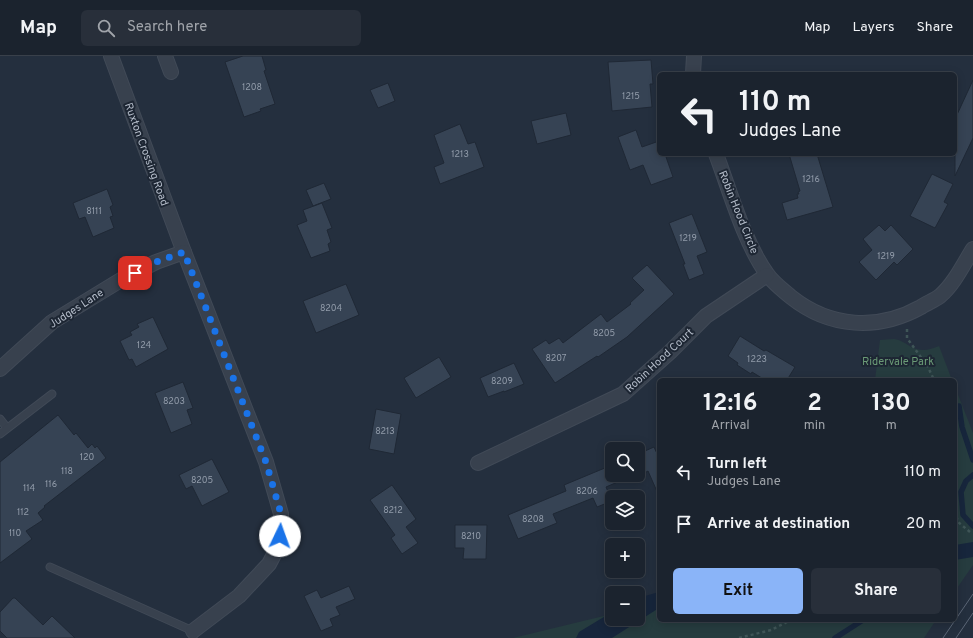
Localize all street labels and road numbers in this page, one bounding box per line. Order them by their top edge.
street label: Ruxton Crossing Road [121,101,171,208]
street label: Robin Hood Circle [715,169,761,256]
street label: Judges Lane [47,286,107,332]
street label: Robin Hood Court [623,326,697,396]

